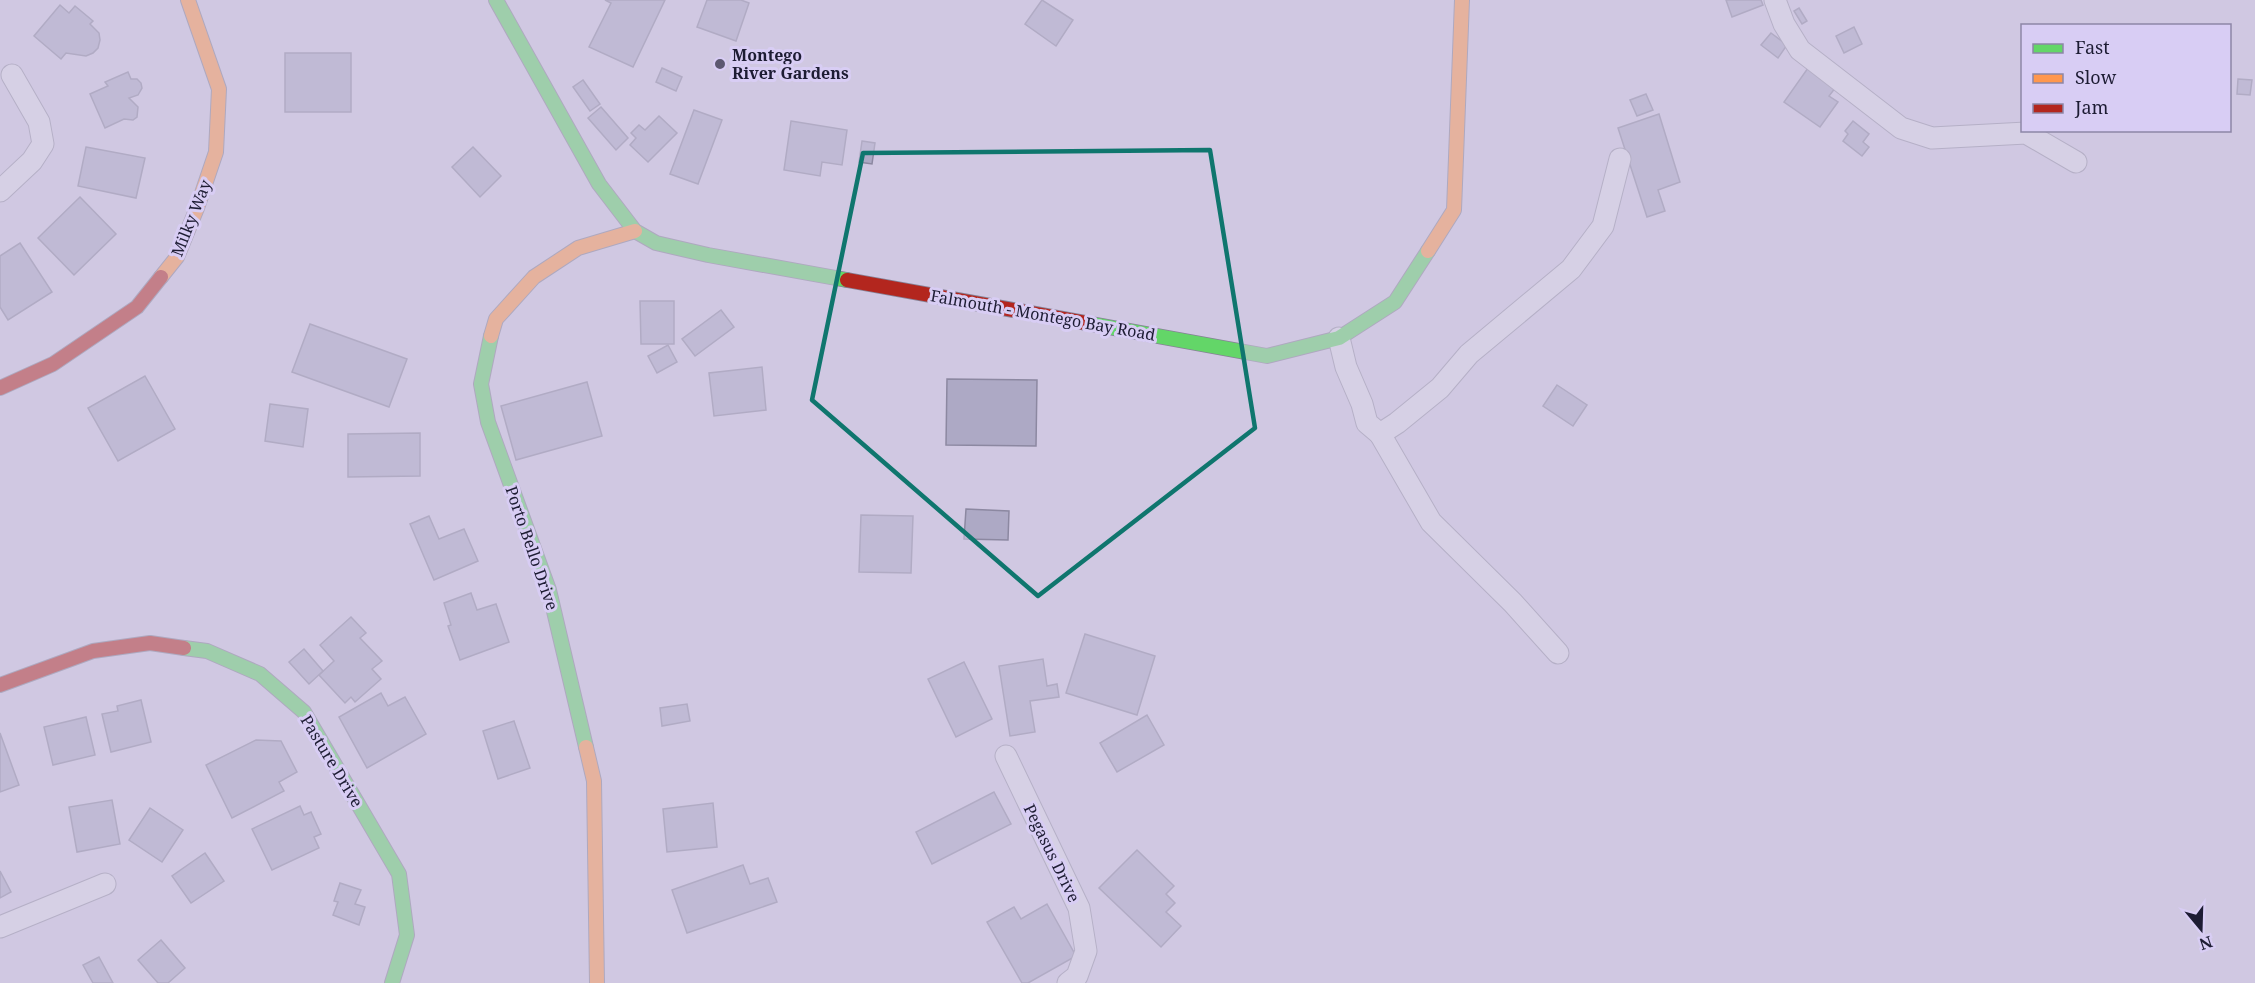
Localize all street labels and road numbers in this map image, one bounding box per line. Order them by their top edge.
street label: Milky Way [166,175,217,260]
street label: Falmouth - Montego Bay Road [929,284,1157,346]
street label: Porto Bello Drive [500,483,564,613]
street label: Pasture Drive [296,711,368,811]
street label: Pegasus Drive [1019,800,1085,906]

